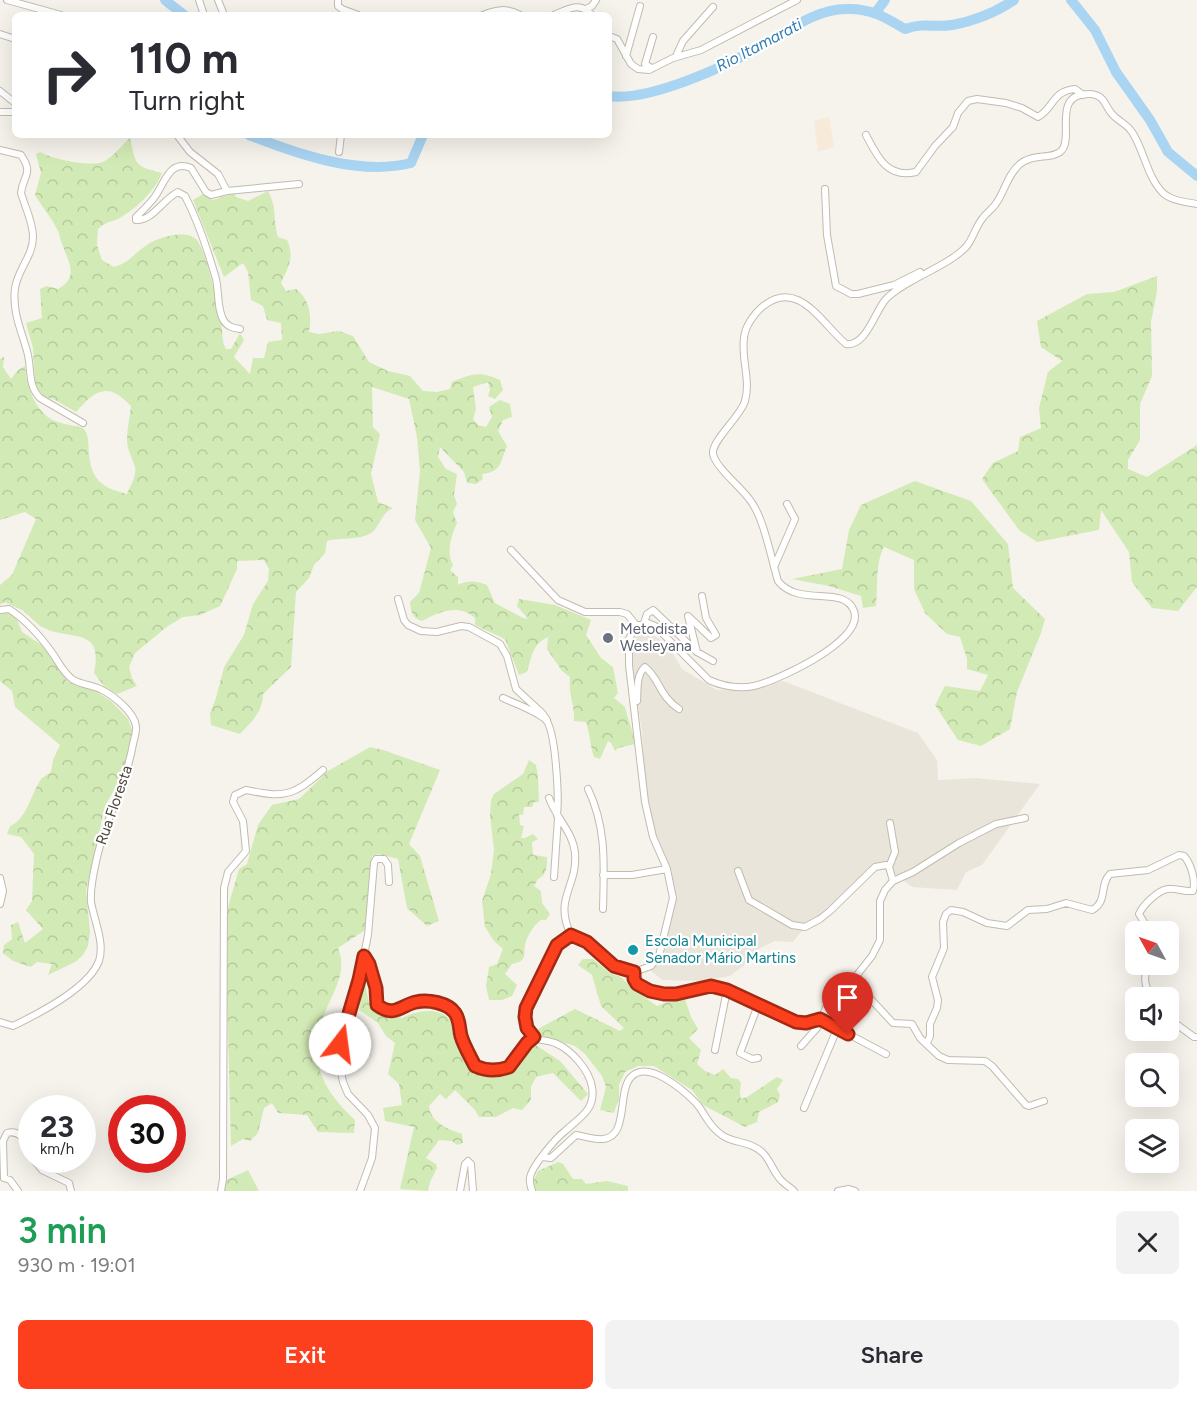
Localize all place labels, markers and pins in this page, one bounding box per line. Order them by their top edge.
place label: Metodista Wesleyana [620,620,692,655]
marker: Metodista Wesleyana [601,631,615,645]
place label: Escola Municipal Senador Mário Martins [645,932,796,967]
marker: Escola Municipal Senador Mário Martins [626,943,640,957]
pin [822,972,873,1034]

